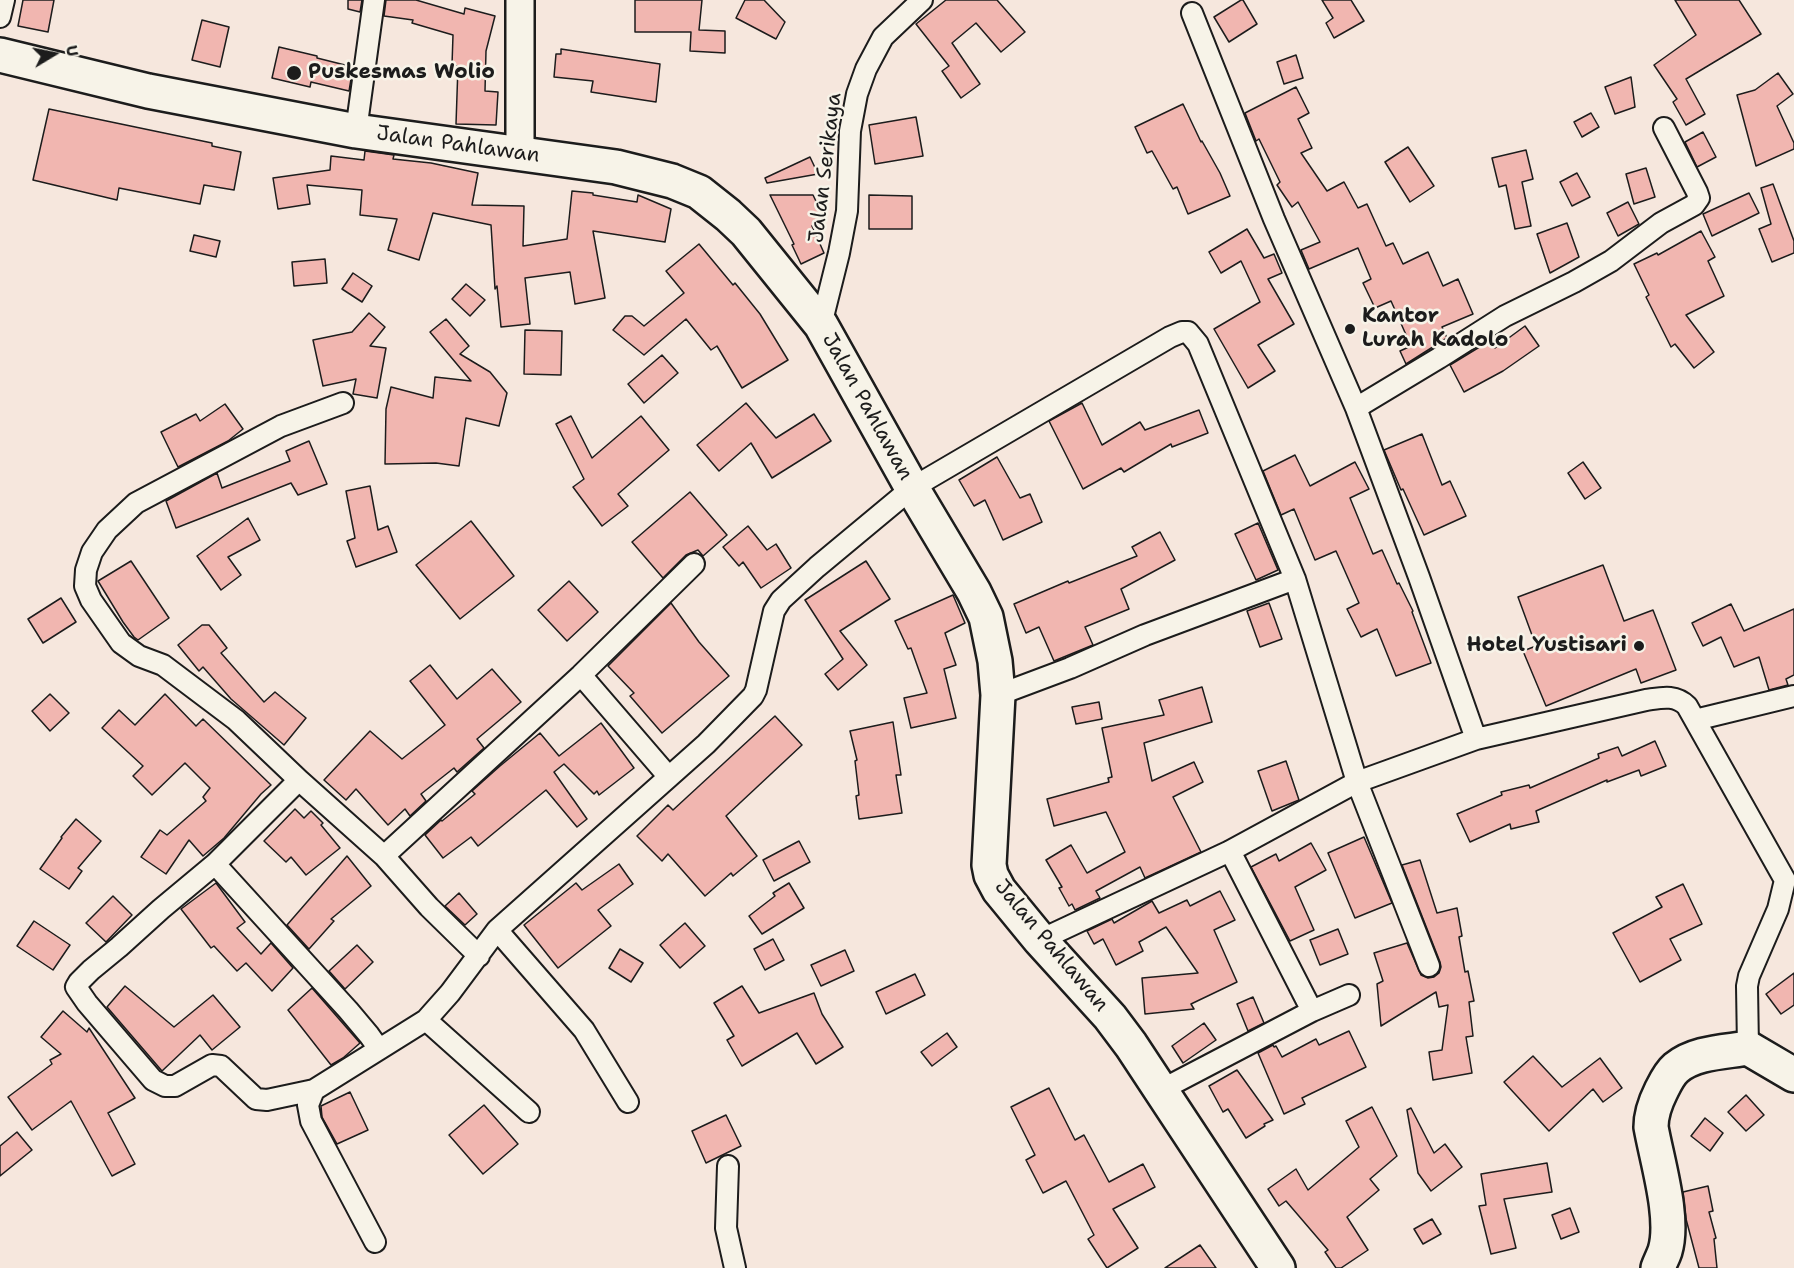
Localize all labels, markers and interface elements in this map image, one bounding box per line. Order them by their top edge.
north arrow [24,24,84,84]
text: U [61,44,84,58]
place label: Puskesmas Wolio [308,60,495,86]
marker: Puskesmas Wolio [285,64,303,82]
street label: Jalan Serikaya [804,91,848,245]
street label: Jalan Pahlawan [375,121,541,169]
place label: Kantor Lurah Kadolo [1362,304,1508,354]
marker: Kantor Lurah Kadolo [1343,322,1357,336]
street label: Jalan Pahlawan [816,329,918,485]
place label: Hotel Yustisari [1467,633,1627,659]
marker: Hotel Yustisari [1632,639,1646,653]
street label: Jalan Pahlawan [989,875,1113,1017]

